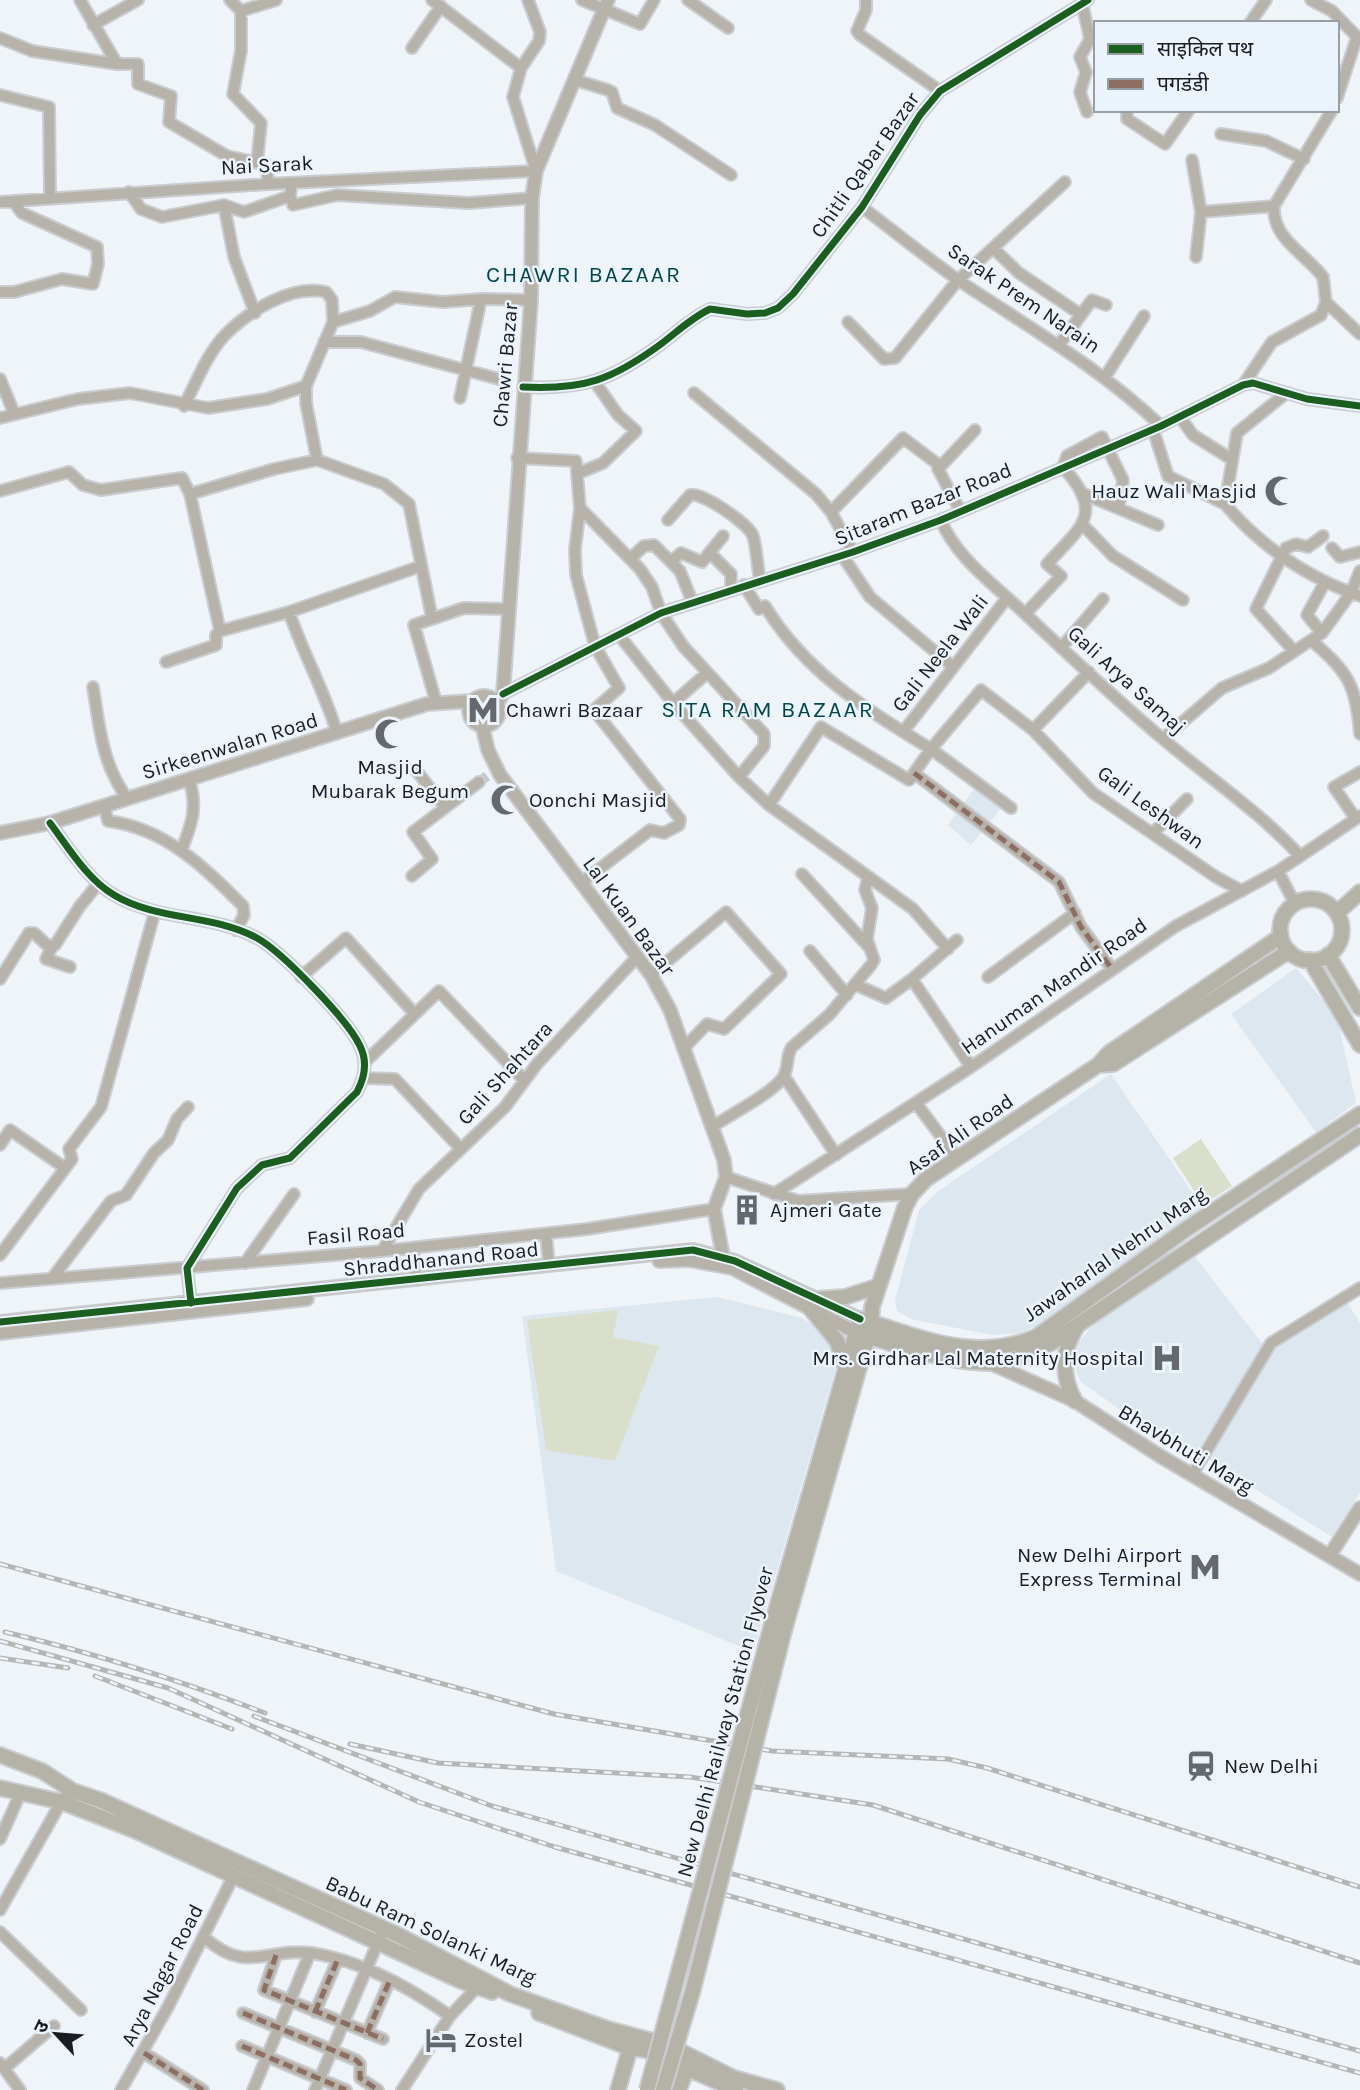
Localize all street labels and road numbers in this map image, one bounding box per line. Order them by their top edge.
street label: Chitli Qabar Bazar [806,87,924,242]
street label: Nai Sarak [220,151,314,179]
street label: Sarak Prem Narain [943,238,1105,358]
street label: Chawri Bazar [488,301,522,428]
street label: Sitaram Bazar Road [831,457,1015,551]
street label: Gali Neela Wali [887,590,993,716]
street label: Gali Arya Samaj [1063,621,1191,739]
street label: Sirkeenwalan Road [139,708,321,784]
street label: Gali Leshwan [1093,760,1209,854]
street label: Lal Kuan Bazar [578,852,680,980]
street label: Hanuman Mandir Road [956,913,1152,1059]
street label: Gali Shahtara [452,1017,558,1129]
street label: Asaf Ali Road [902,1089,1018,1179]
street label: Jawaharlal Nehru Marg [1019,1181,1212,1326]
street label: Fasil Road [306,1218,406,1250]
street label: Shraddhanand Road [342,1237,540,1281]
street label: Bhavbhuti Marg [1114,1399,1258,1499]
street label: New Delhi Railway Station Flyover [672,1564,778,1880]
street label: Babu Ram Solanki Marg [322,1871,540,1989]
street label: Arya Nagar Road [116,1900,208,2050]

